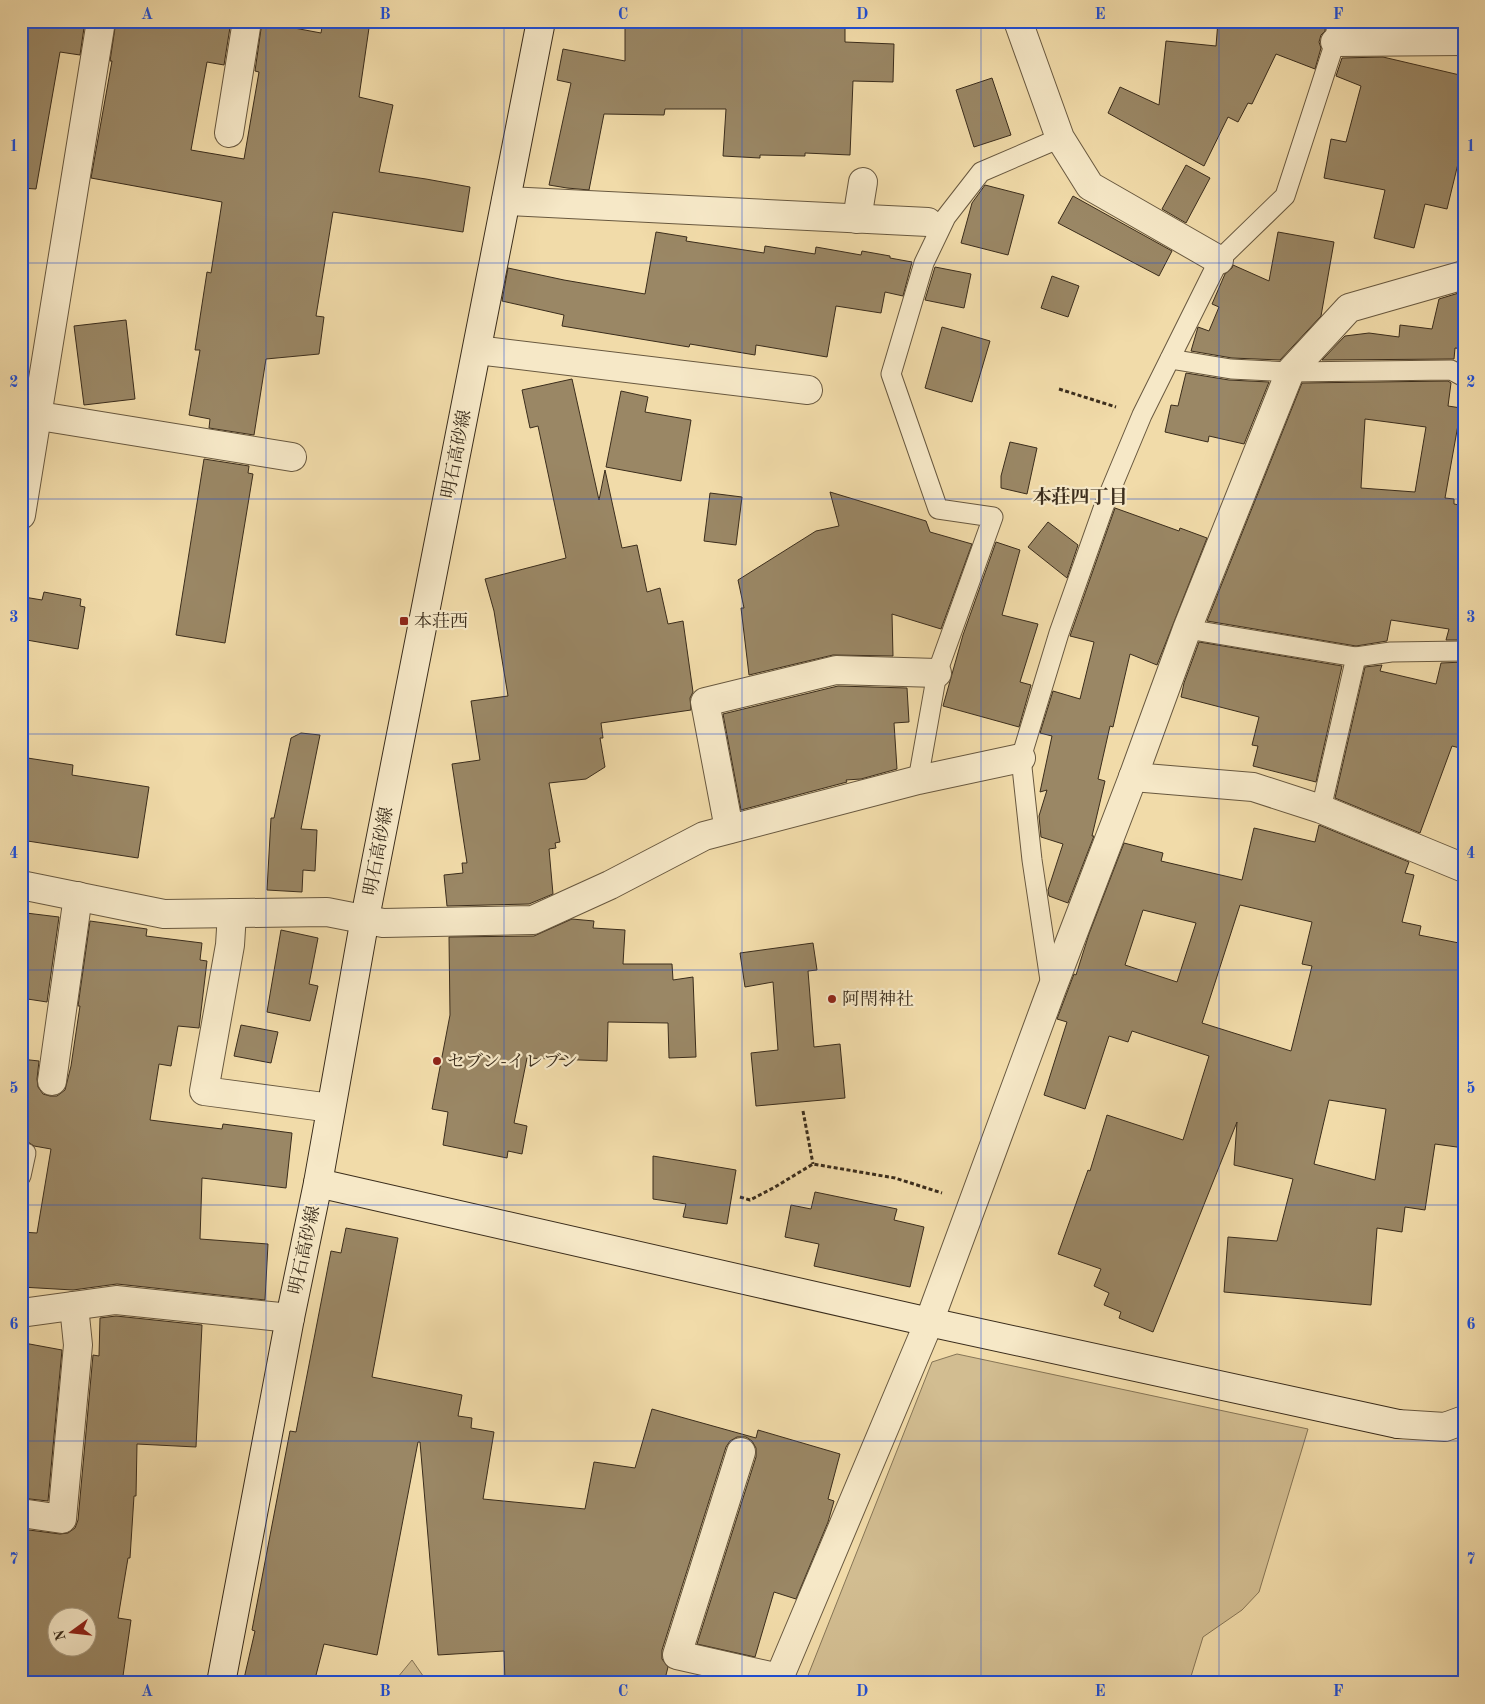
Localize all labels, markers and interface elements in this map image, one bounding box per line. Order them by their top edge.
text: A [141,7,153,23]
text: B [379,7,391,23]
text: C [618,7,628,23]
text: D [856,7,868,23]
text: E [1094,7,1106,23]
text: F [1333,7,1344,23]
text: 1 [9,139,19,155]
text: 1 [1466,139,1476,155]
text: 2 [9,375,19,391]
text: 2 [1466,375,1476,391]
street label: 明石高砂線 [438,408,474,500]
district label: 本荘四丁目 [1032,486,1128,508]
text: 3 [9,610,19,626]
text: 3 [1466,610,1476,626]
place label: 本荘西 [414,611,468,631]
marker: 本荘西 [398,615,410,627]
street label: 明石高砂線 [360,805,396,897]
text: 4 [9,846,19,862]
text: 4 [1466,846,1476,862]
place label: 阿閇神社 [842,989,914,1009]
marker: 阿閇神社 [826,993,838,1005]
place label: セブン-イレブン [447,1052,578,1071]
marker: セブン-イレブン [431,1055,443,1067]
text: 5 [9,1081,19,1097]
text: 5 [1466,1081,1476,1097]
street label: 明石高砂線 [285,1204,323,1296]
text: 6 [9,1317,19,1333]
text: 6 [1466,1317,1476,1333]
text: 7 [9,1552,19,1568]
text: 7 [1466,1552,1476,1568]
north arrow [48,1606,98,1656]
text: N [52,1628,69,1642]
text: A [141,1684,153,1700]
text: B [379,1684,391,1700]
text: C [618,1684,628,1700]
text: D [856,1684,868,1700]
text: E [1094,1684,1106,1700]
text: F [1333,1684,1344,1700]

